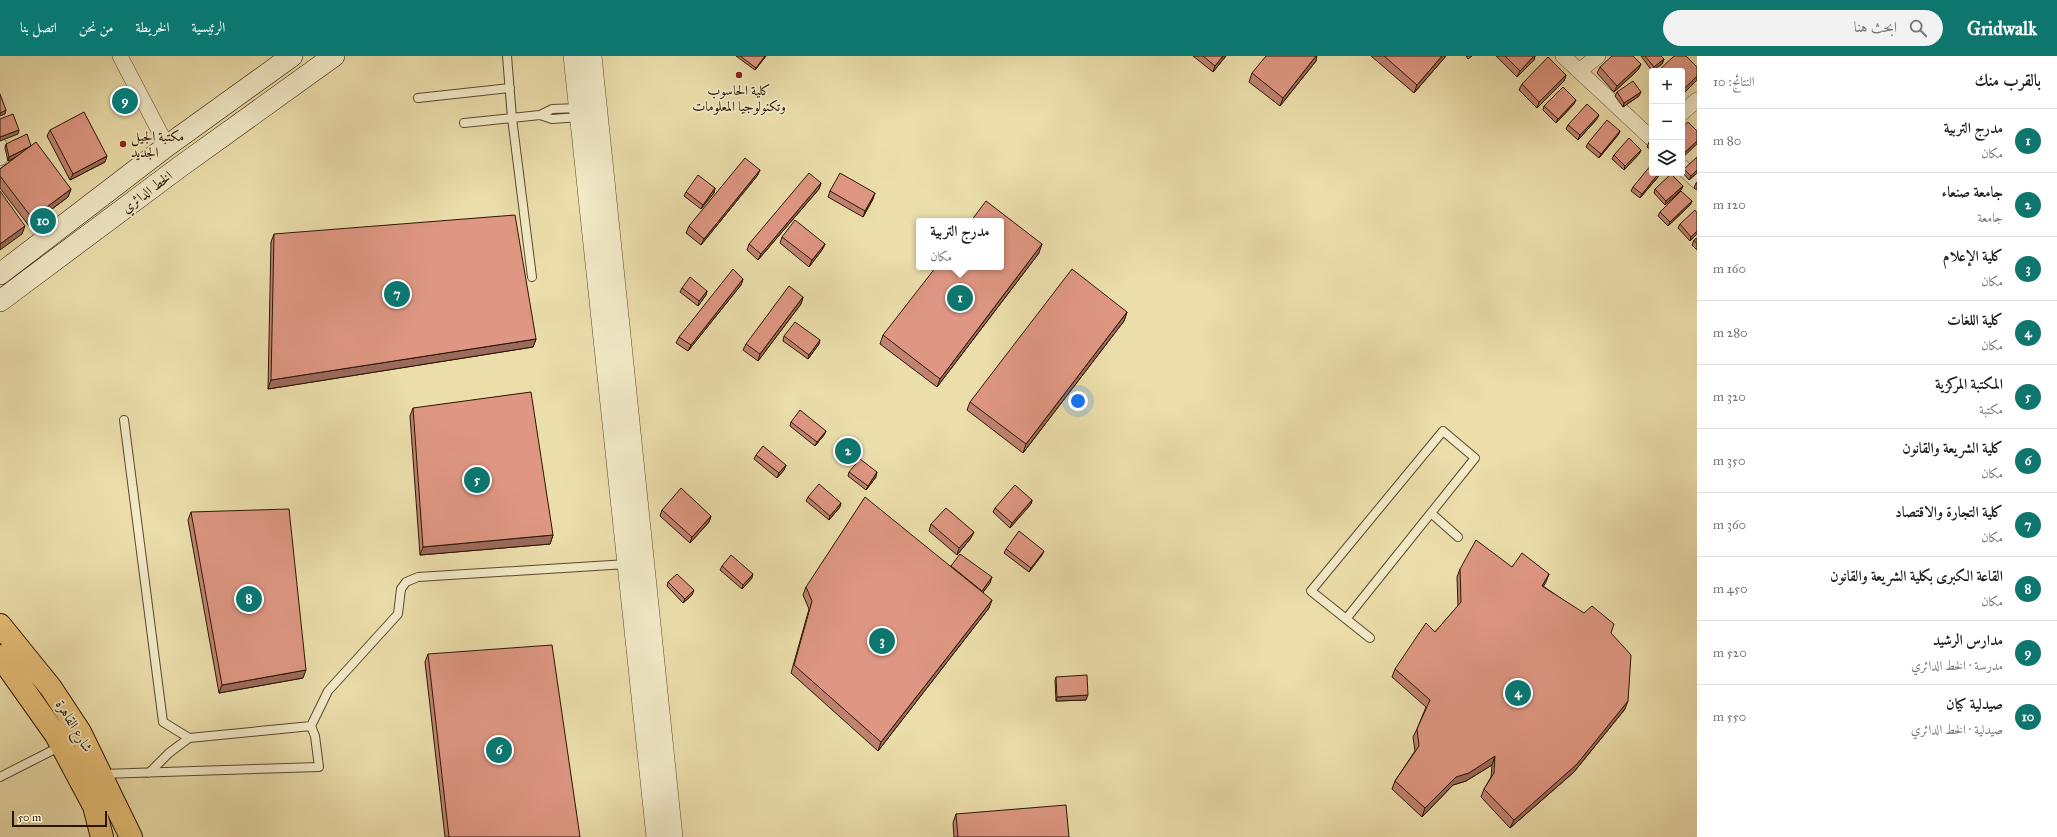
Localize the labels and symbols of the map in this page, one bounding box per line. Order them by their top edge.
marker: كلية الحاسوب وتكنولوجيا المعلومات [734,70,744,80]
place label: كلية الحاسوب وتكنولوجيا المعلومات [692,82,786,115]
pin: 9 [112,86,138,116]
place label: مكتبة الجيل الجديد [131,128,184,161]
marker: مكتبة الجيل الجديد [118,139,128,149]
street label: الخط الدائري [118,167,178,219]
pin: 10 [30,206,56,236]
pin: 7 [384,279,410,309]
pin: 1 [947,283,973,313]
your location [1068,391,1088,411]
pin: 2 [835,436,861,466]
pin: 5 [464,465,490,495]
pin: 8 [236,584,262,614]
pin: 3 [869,626,895,656]
pin: 4 [1505,678,1531,708]
street label: شارع القاهرة [49,697,96,757]
pin: 6 [486,735,512,765]
scale bar [12,809,107,828]

